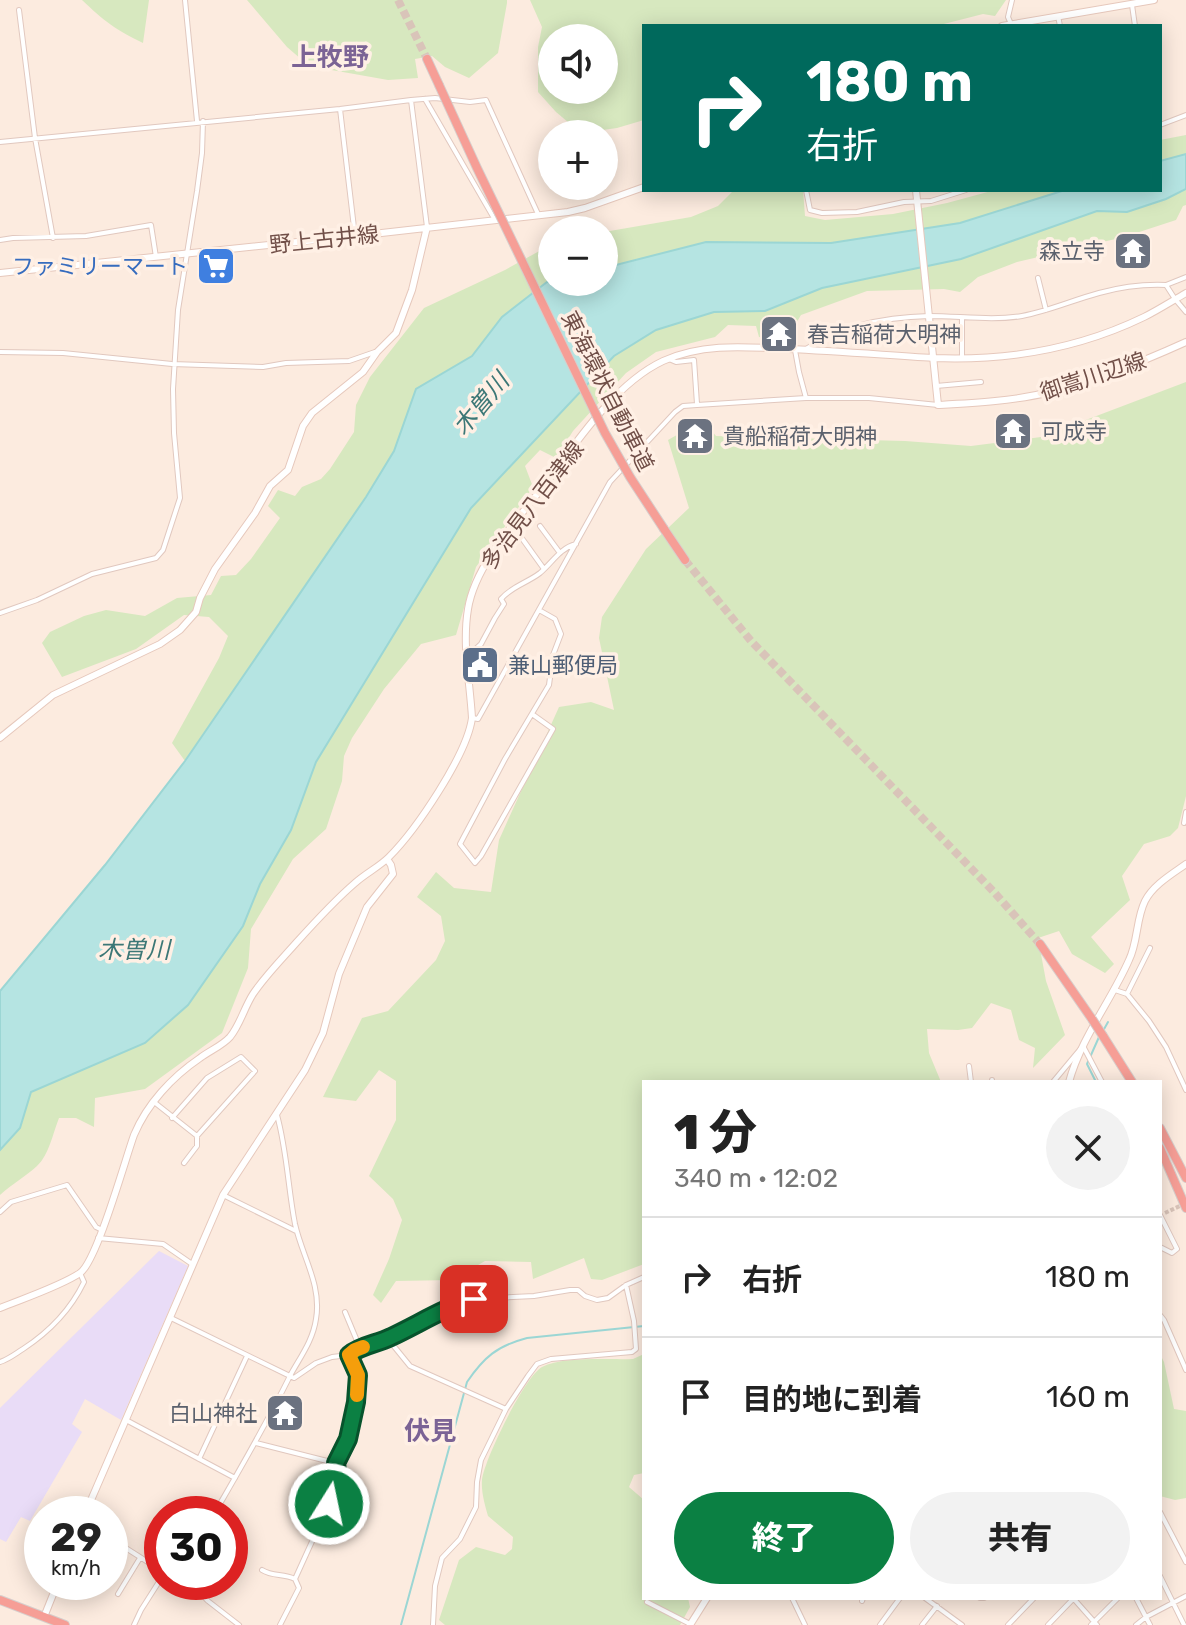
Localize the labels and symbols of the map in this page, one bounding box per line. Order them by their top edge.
district label: 上牧野 [291,42,369,73]
street label: 野上古井線 [268,220,380,259]
temple icon: 森立寺 [1112,230,1154,272]
place label: 森立寺 [1039,238,1105,265]
supermarket icon: ファミリーマート [195,245,237,287]
place label: ファミリーマート [12,253,188,280]
street label: 東海環状自動車道 [556,307,660,476]
temple icon: 春吉稲荷大明神 [758,313,800,355]
place label: 春吉稲荷大明神 [807,321,961,348]
street label: 御嵩川辺線 [1037,347,1150,406]
water label: 木曽川 [447,365,517,441]
temple icon: 可成寺 [992,410,1034,452]
temple icon: 貴船稲荷大明神 [674,415,716,457]
place label: 可成寺 [1041,418,1107,445]
place label: 貴船稲荷大明神 [723,423,877,450]
street label: 多治見八百津線 [475,436,590,575]
public building icon: 兼山郵便局 [459,644,501,686]
place label: 兼山郵便局 [508,652,618,679]
water label: 木曽川 [98,936,173,964]
pin [440,1265,508,1333]
temple icon: 白山神社 [264,1392,306,1434]
place label: 白山神社 [169,1400,257,1427]
district label: 伏見 [404,1416,456,1447]
position arrow [287,1462,371,1546]
speed limit sign: 30 [144,1496,248,1600]

